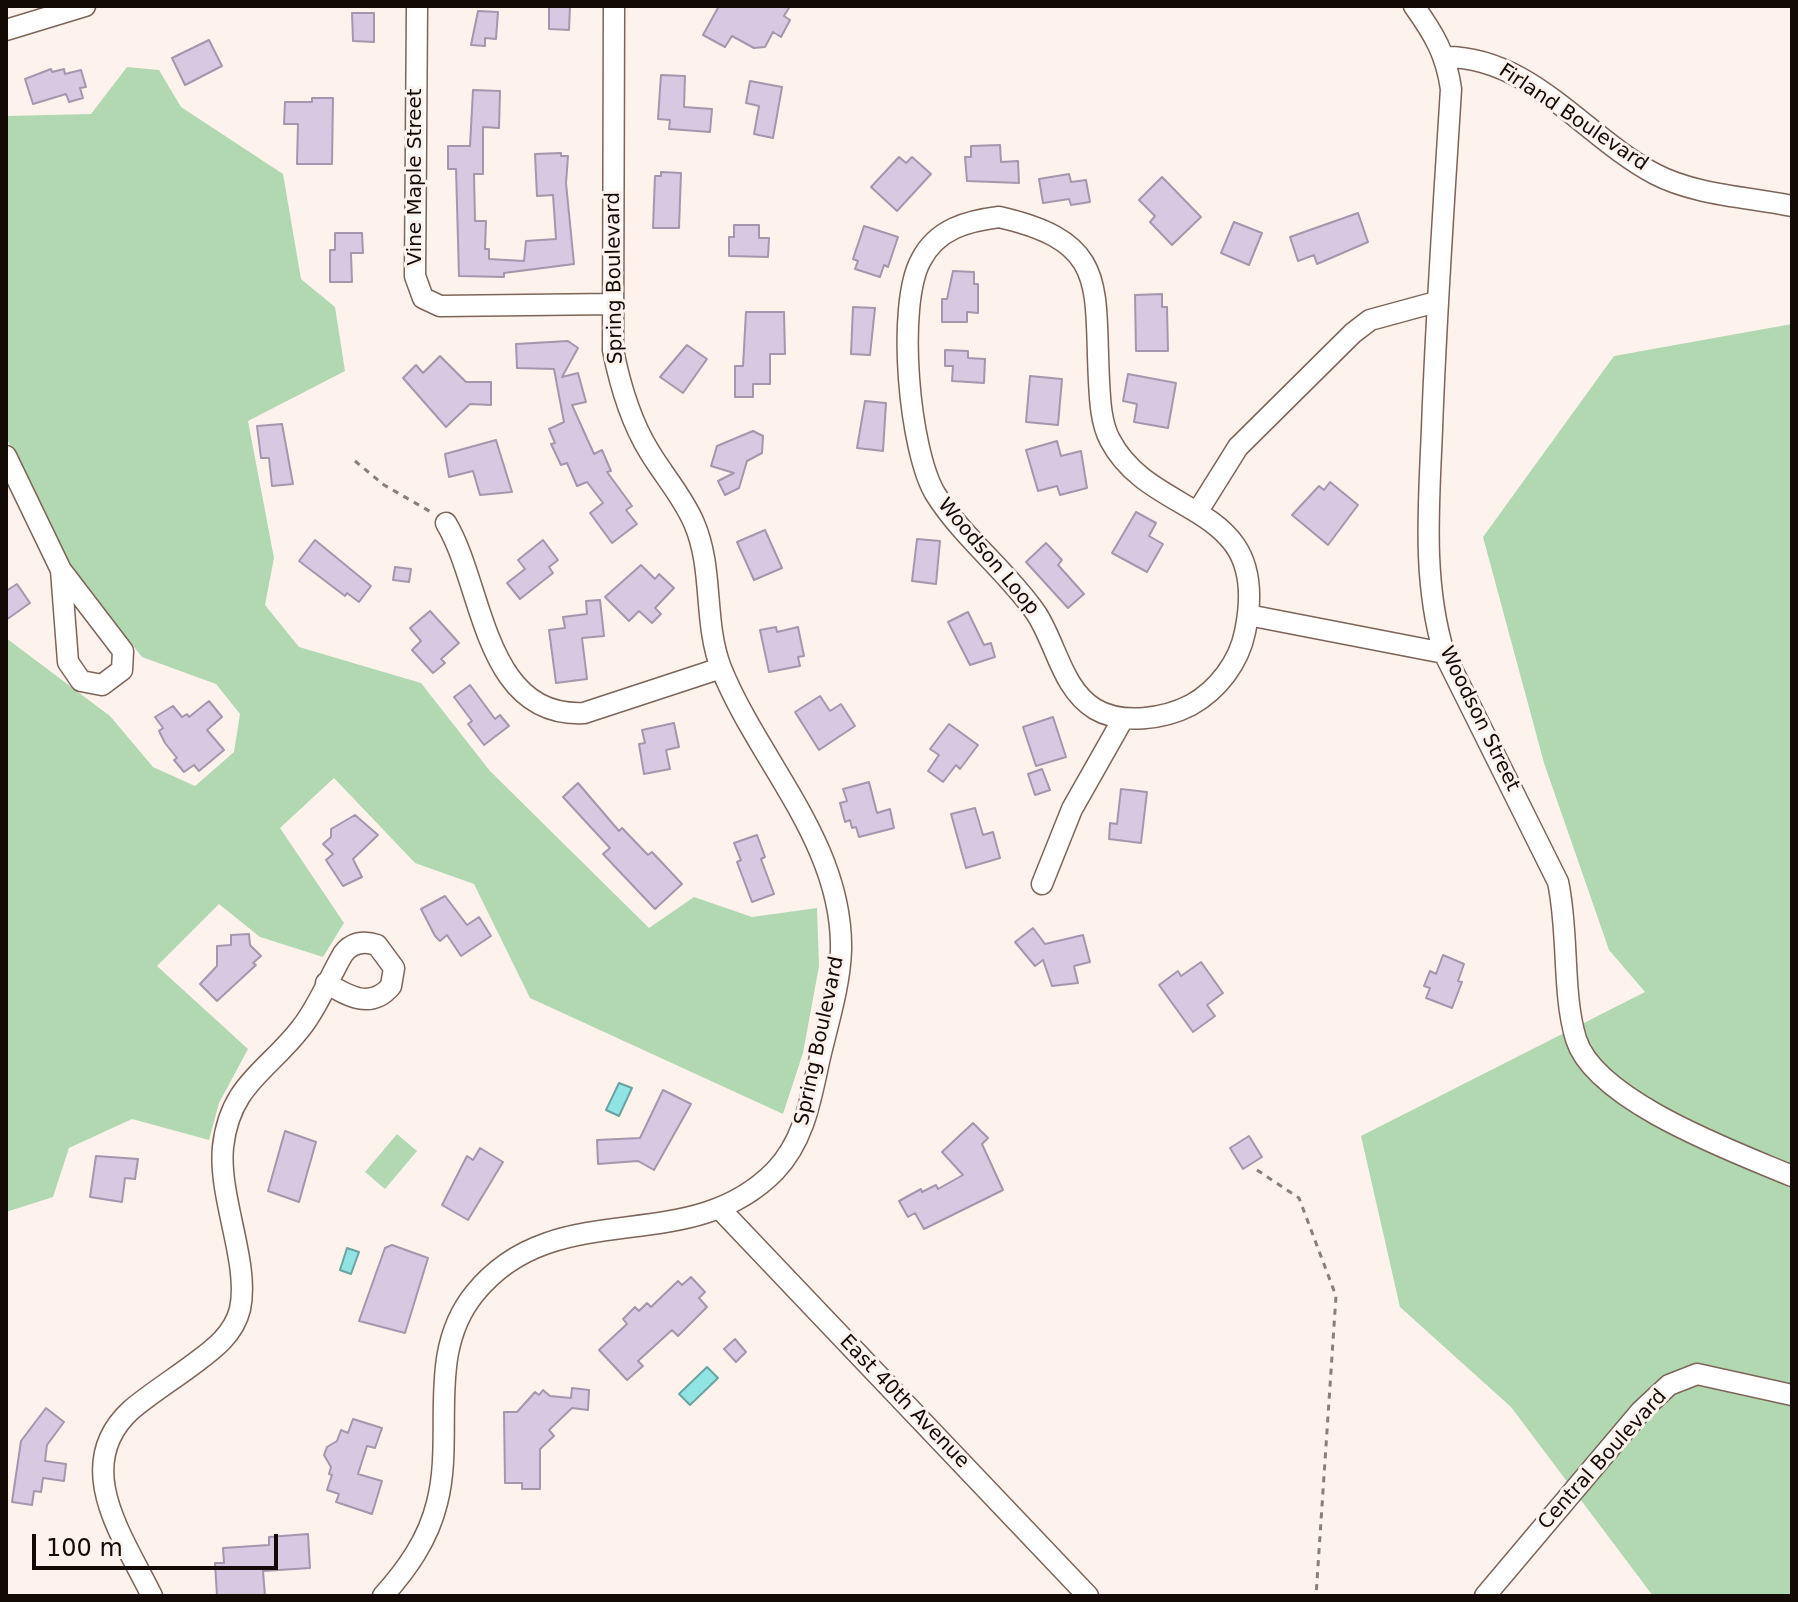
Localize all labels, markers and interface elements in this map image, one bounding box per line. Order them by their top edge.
street label: Firland Boulevard [1494,59,1652,177]
street label: Vine Maple Street [404,88,428,266]
street label: Spring Boulevard [602,192,628,364]
street label: Woodson Loop [932,494,1044,620]
street label: Woodson Street [1434,643,1524,795]
street label: Spring Boulevard [790,954,850,1128]
street label: East 40th Avenue [834,1330,974,1474]
street label: Central Boulevard [1534,1385,1672,1535]
scale bar [36,1518,282,1568]
text: 100 m [46,1534,123,1562]

